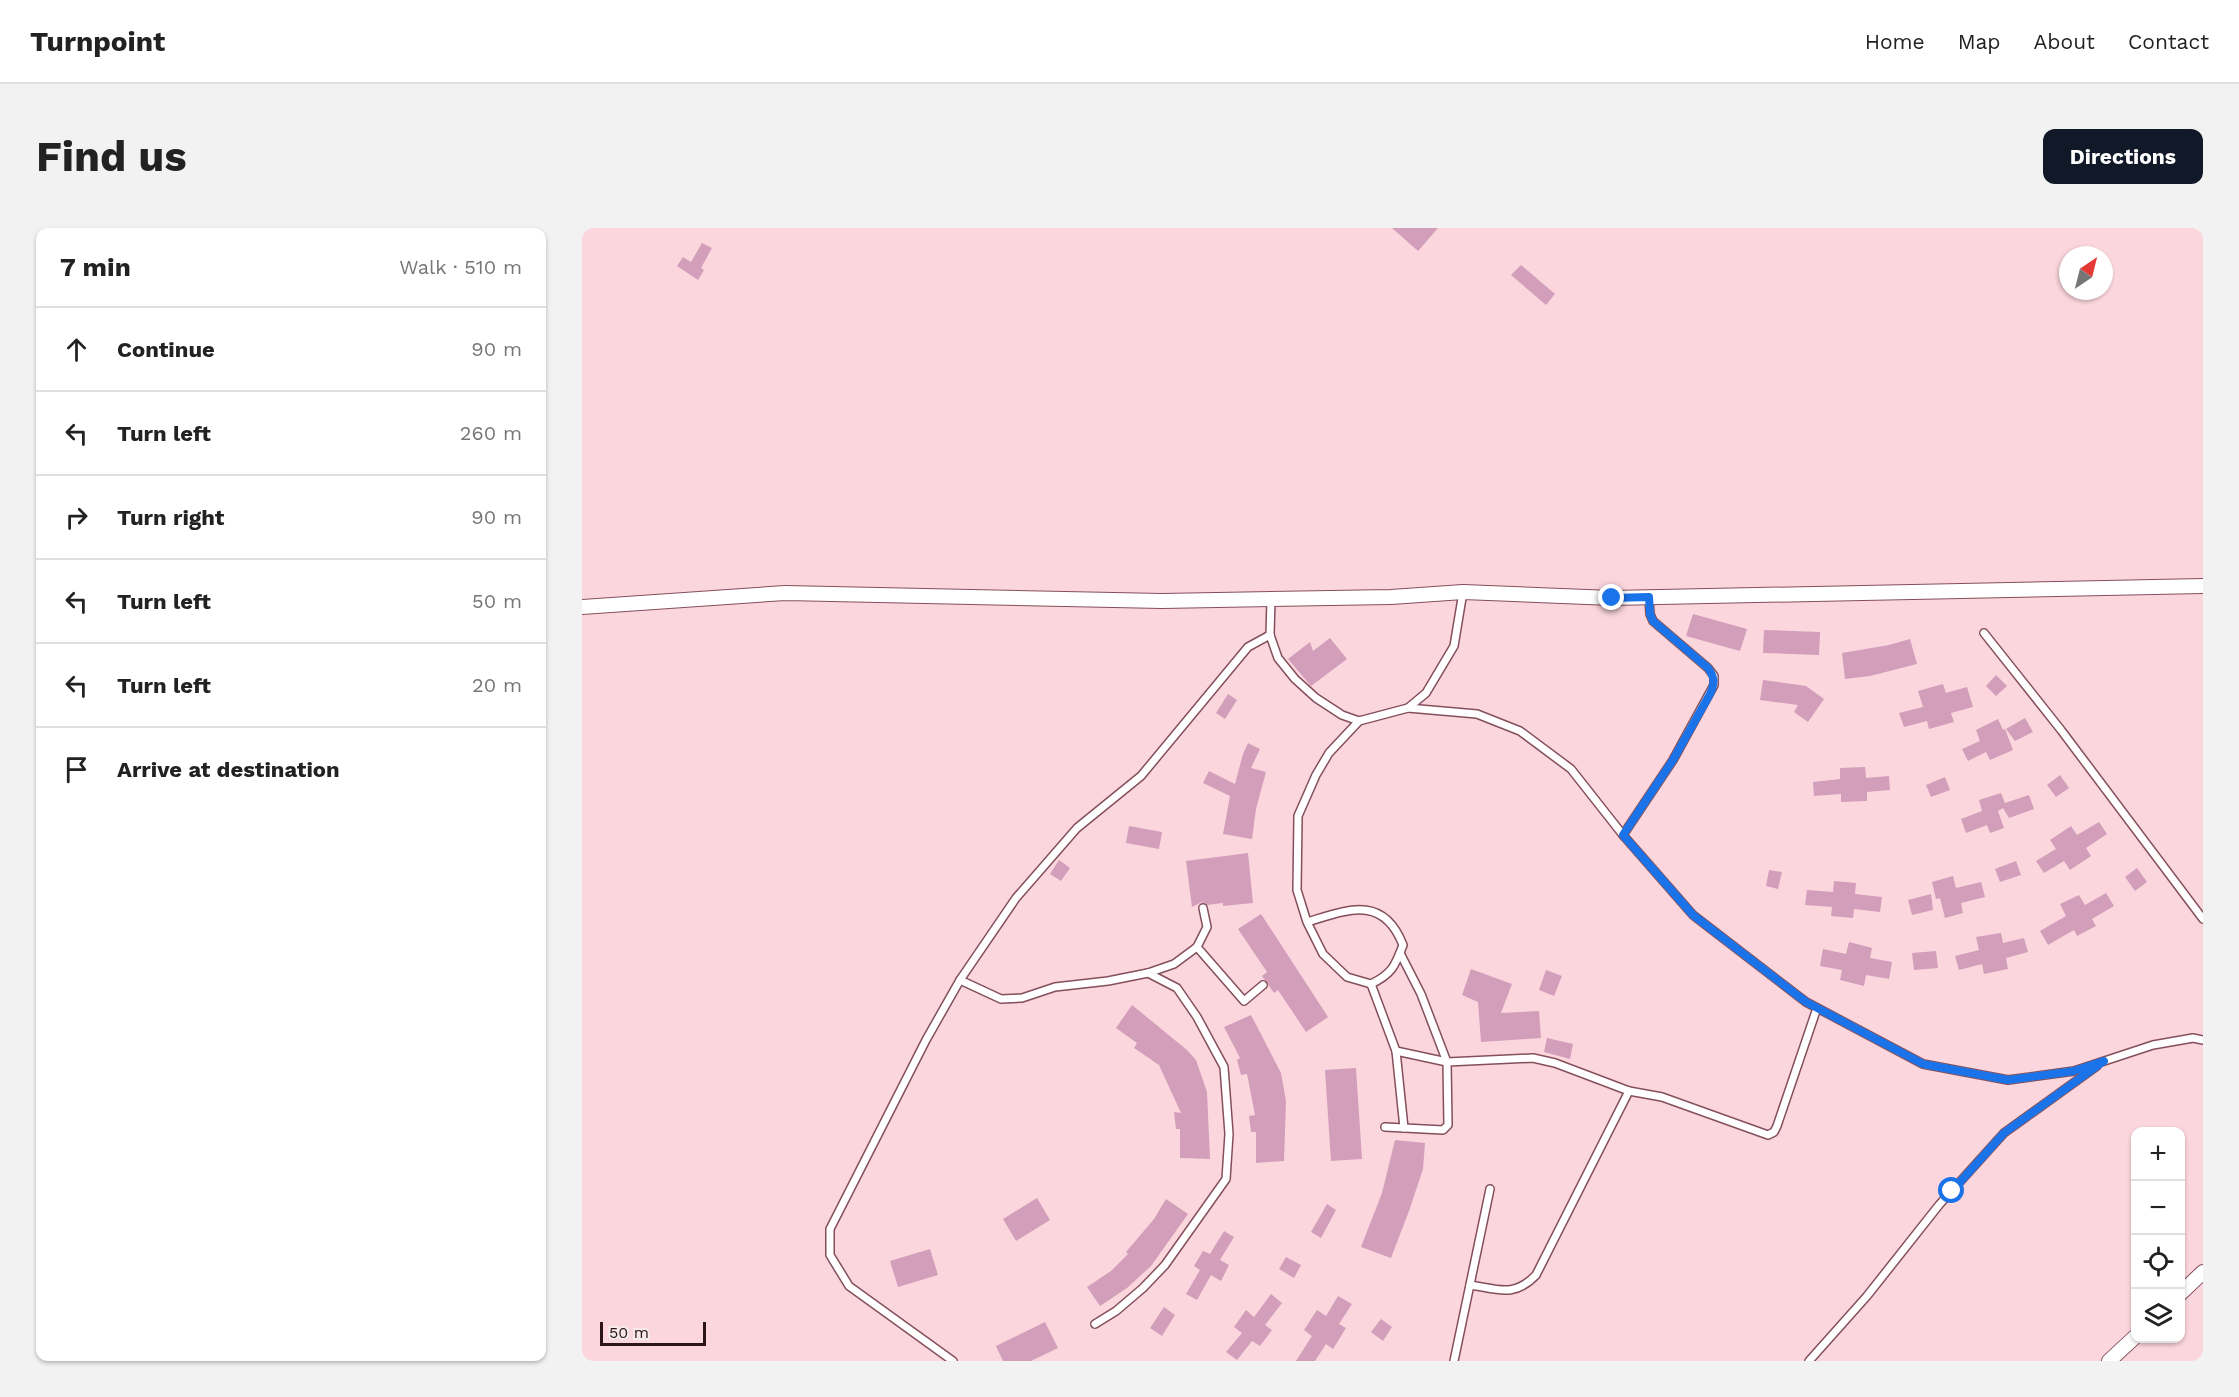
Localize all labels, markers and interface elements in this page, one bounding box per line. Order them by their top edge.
text: Turnpoint [30,25,165,58]
text: Home [1865,29,1925,54]
text: Map [1958,29,2001,54]
text: About [2034,29,2095,54]
text: Contact [2128,29,2209,54]
button: Directions [2043,129,2203,184]
text: Find us [36,132,187,181]
north arrow [2059,246,2113,300]
text: 7 min [60,252,131,282]
text: Walk · 510 m [399,255,522,279]
icon: ahead [60,333,93,366]
text: Continue [117,337,215,362]
text: 90 m [471,337,522,361]
icon: left [60,417,93,450]
text: Turn left [117,421,211,446]
text: 260 m [460,421,522,445]
icon: right [60,501,93,534]
text: Turn right [117,505,224,530]
text: 90 m [471,505,522,529]
route end [1598,584,1624,610]
icon: left [60,585,93,618]
text: Turn left [117,589,211,614]
text: 50 m [472,589,522,613]
icon: left [60,669,93,702]
text: Turn left [117,673,211,698]
text: 20 m [472,673,522,697]
icon: arrive [60,753,93,786]
text: Arrive at destination [117,757,340,782]
map controls [2131,1127,2185,1343]
button: + [2131,1127,2185,1181]
route start [1938,1177,1964,1203]
button: − [2131,1181,2185,1235]
button: locate [2131,1235,2185,1289]
button: layers [2131,1289,2185,1343]
scale bar [600,1319,706,1346]
text: 50 m [609,1323,649,1342]

